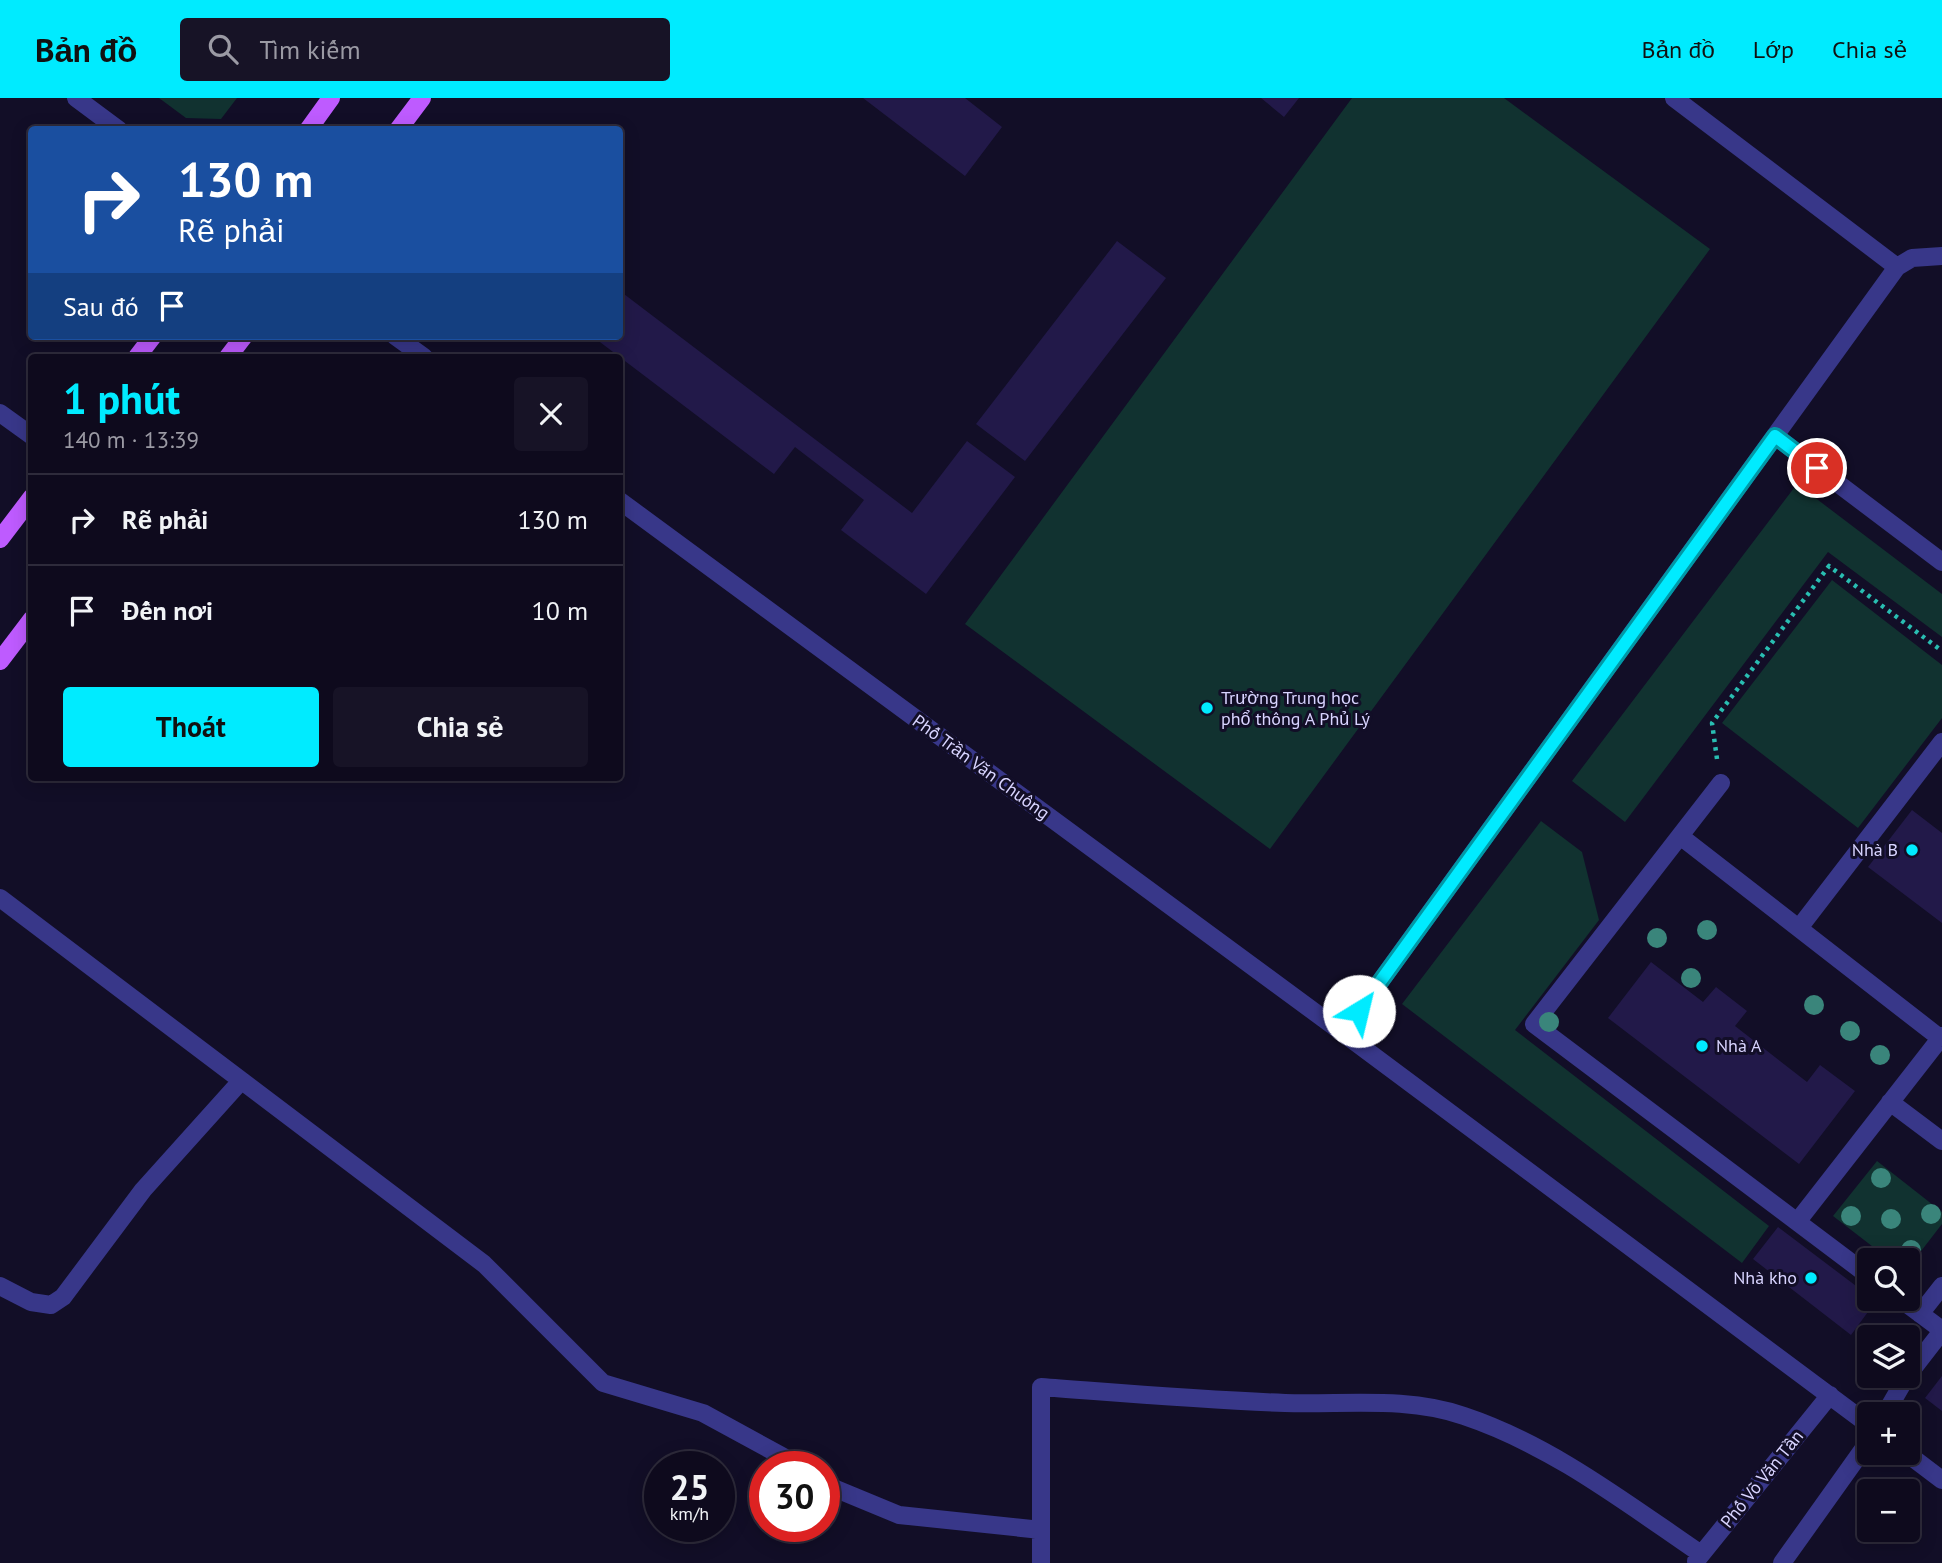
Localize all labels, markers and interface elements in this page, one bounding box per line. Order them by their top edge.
search box [180,18,670,81]
text: Bản đồ [35,28,138,71]
icon: search [204,30,242,68]
text: Tìm kiếm [260,33,361,66]
text: Bản đồ [1642,34,1715,65]
text: Lớp [1753,34,1794,65]
text: Chia sẻ [1832,34,1907,65]
text: 130 m [178,147,313,211]
icon: right [63,154,154,245]
text: Rẽ phải [178,209,285,251]
icon: arrive [153,287,191,325]
text: Sau đó [63,290,139,323]
text: 1 phút [63,371,180,426]
button: close [514,377,588,451]
text: 140 m · 13:39 [63,425,199,454]
pin [1787,438,1847,498]
icon: arrive [1798,449,1836,487]
icon: right [63,501,101,539]
text: Rẽ phải [122,503,208,536]
text: 130 m [517,503,588,536]
icon: arrive [63,592,101,630]
text: Đến nơi [122,594,213,627]
text: 10 m [532,594,588,627]
place label: Trường Trung học phổ thông A Phủ Lý [1221,686,1371,730]
button: Thoát [63,687,319,767]
button: Chia sẻ [333,687,588,767]
marker: Trường Trung học phổ thông A Phủ Lý [1199,700,1215,716]
street label: Phố Trần Văn Chuông [908,709,1054,824]
place label: Nhà B [1852,838,1898,861]
marker: Nhà B [1904,842,1920,858]
position arrow [1322,974,1396,1048]
place label: Nhà A [1716,1034,1762,1057]
marker: Nhà A [1694,1038,1710,1054]
map controls [1857,1248,1920,1542]
button: search [1857,1248,1920,1311]
place label: Nhà kho [1733,1266,1797,1289]
marker: Nhà kho [1803,1270,1819,1286]
button: layers [1857,1325,1920,1388]
button: + [1857,1402,1920,1465]
street label: Phố Võ Văn Tần [1715,1425,1808,1532]
speed limit sign: 30 [749,1451,840,1542]
text: 25 [670,1464,709,1510]
button: − [1857,1479,1920,1542]
text: km/h [670,1502,709,1525]

